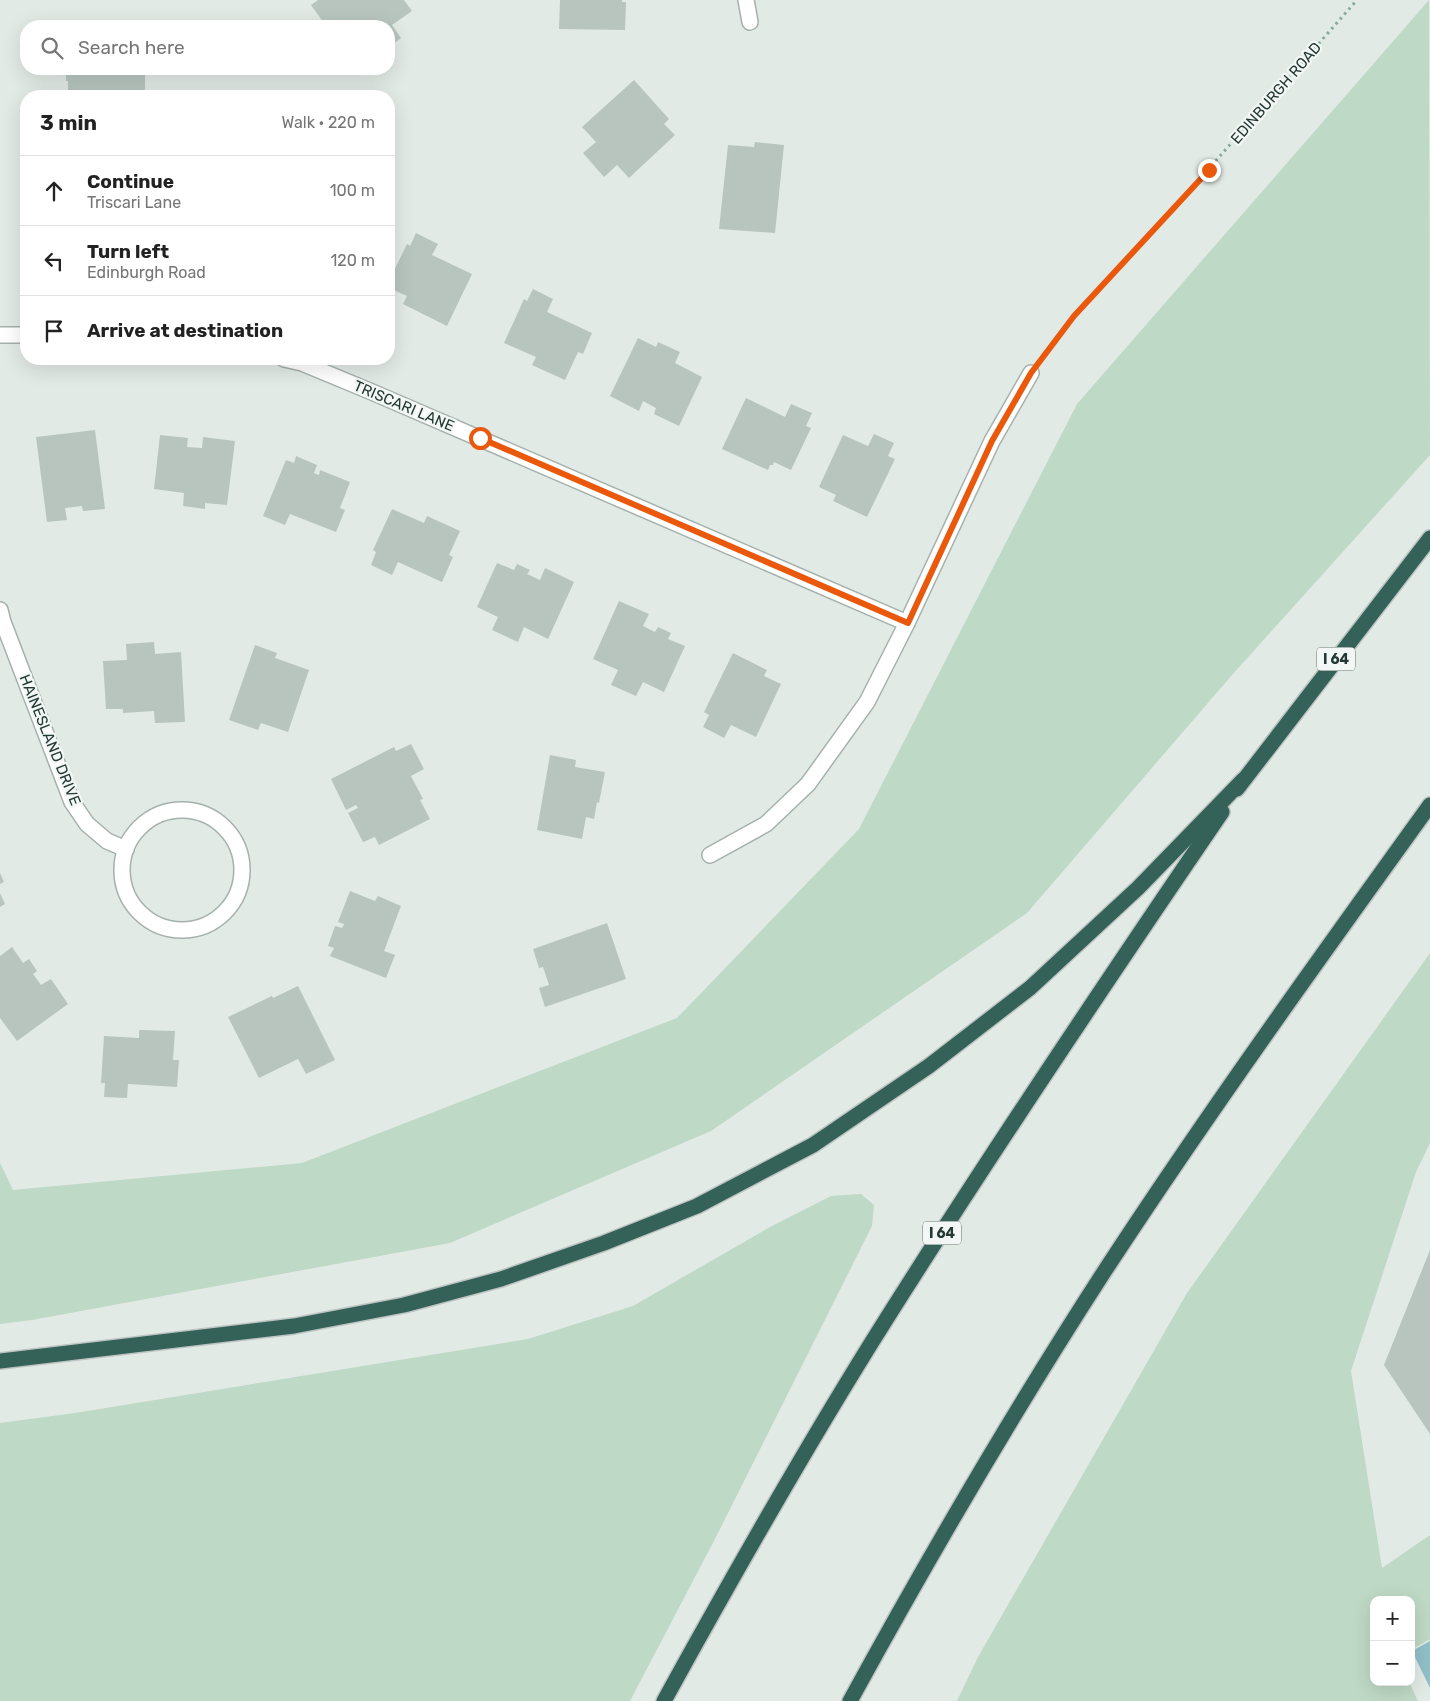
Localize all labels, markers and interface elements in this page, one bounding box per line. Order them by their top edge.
search box [20,20,395,75]
icon: search [38,34,66,62]
text: Search here [78,36,185,59]
street label: EDINBURGH ROAD [1227,38,1325,148]
text: 3 min [40,110,97,135]
text: Walk · 220 m [282,113,375,132]
route end [1198,159,1221,182]
text: Continue [87,170,174,193]
icon: ahead [40,177,68,205]
text: 100 m [330,181,375,200]
text: Triscari Lane [87,193,181,212]
text: Turn left [87,240,169,263]
icon: left [40,247,68,275]
text: 120 m [330,251,375,270]
text: Edinburgh Road [87,263,206,282]
icon: arrive [40,317,68,345]
text: Arrive at destination [87,319,283,342]
street label: TRISCARI LANE [351,377,457,435]
route start [469,427,492,450]
road number: I 64 [1317,648,1355,671]
street label: HAINESLAND DRIVE [15,672,85,808]
road number: I 64 [923,1222,961,1244]
map controls [1370,1596,1415,1686]
button: + [1370,1596,1415,1641]
button: − [1370,1641,1415,1686]

